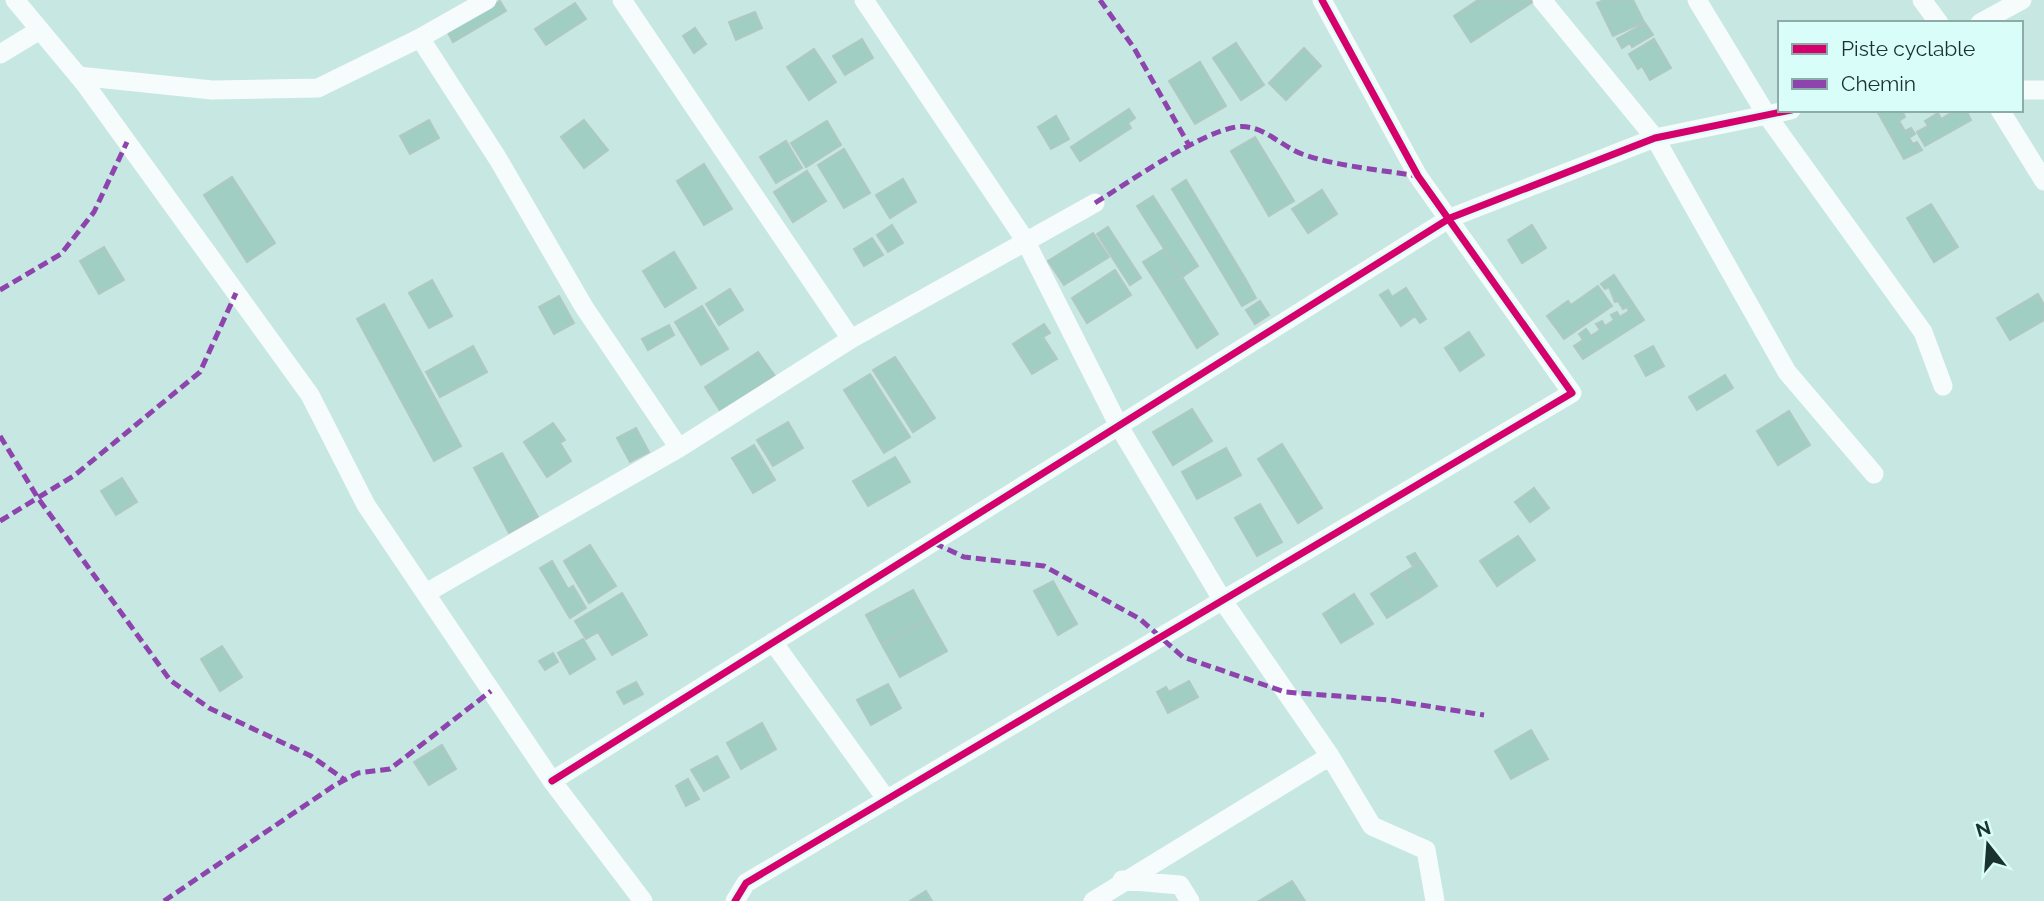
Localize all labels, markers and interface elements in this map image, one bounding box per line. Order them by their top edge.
legend [1778,21,2023,112]
text: Piste cyclable [1841,36,1975,61]
text: Chemin [1841,71,1916,96]
north arrow [1953,810,2023,880]
text: N [1973,816,1993,841]

